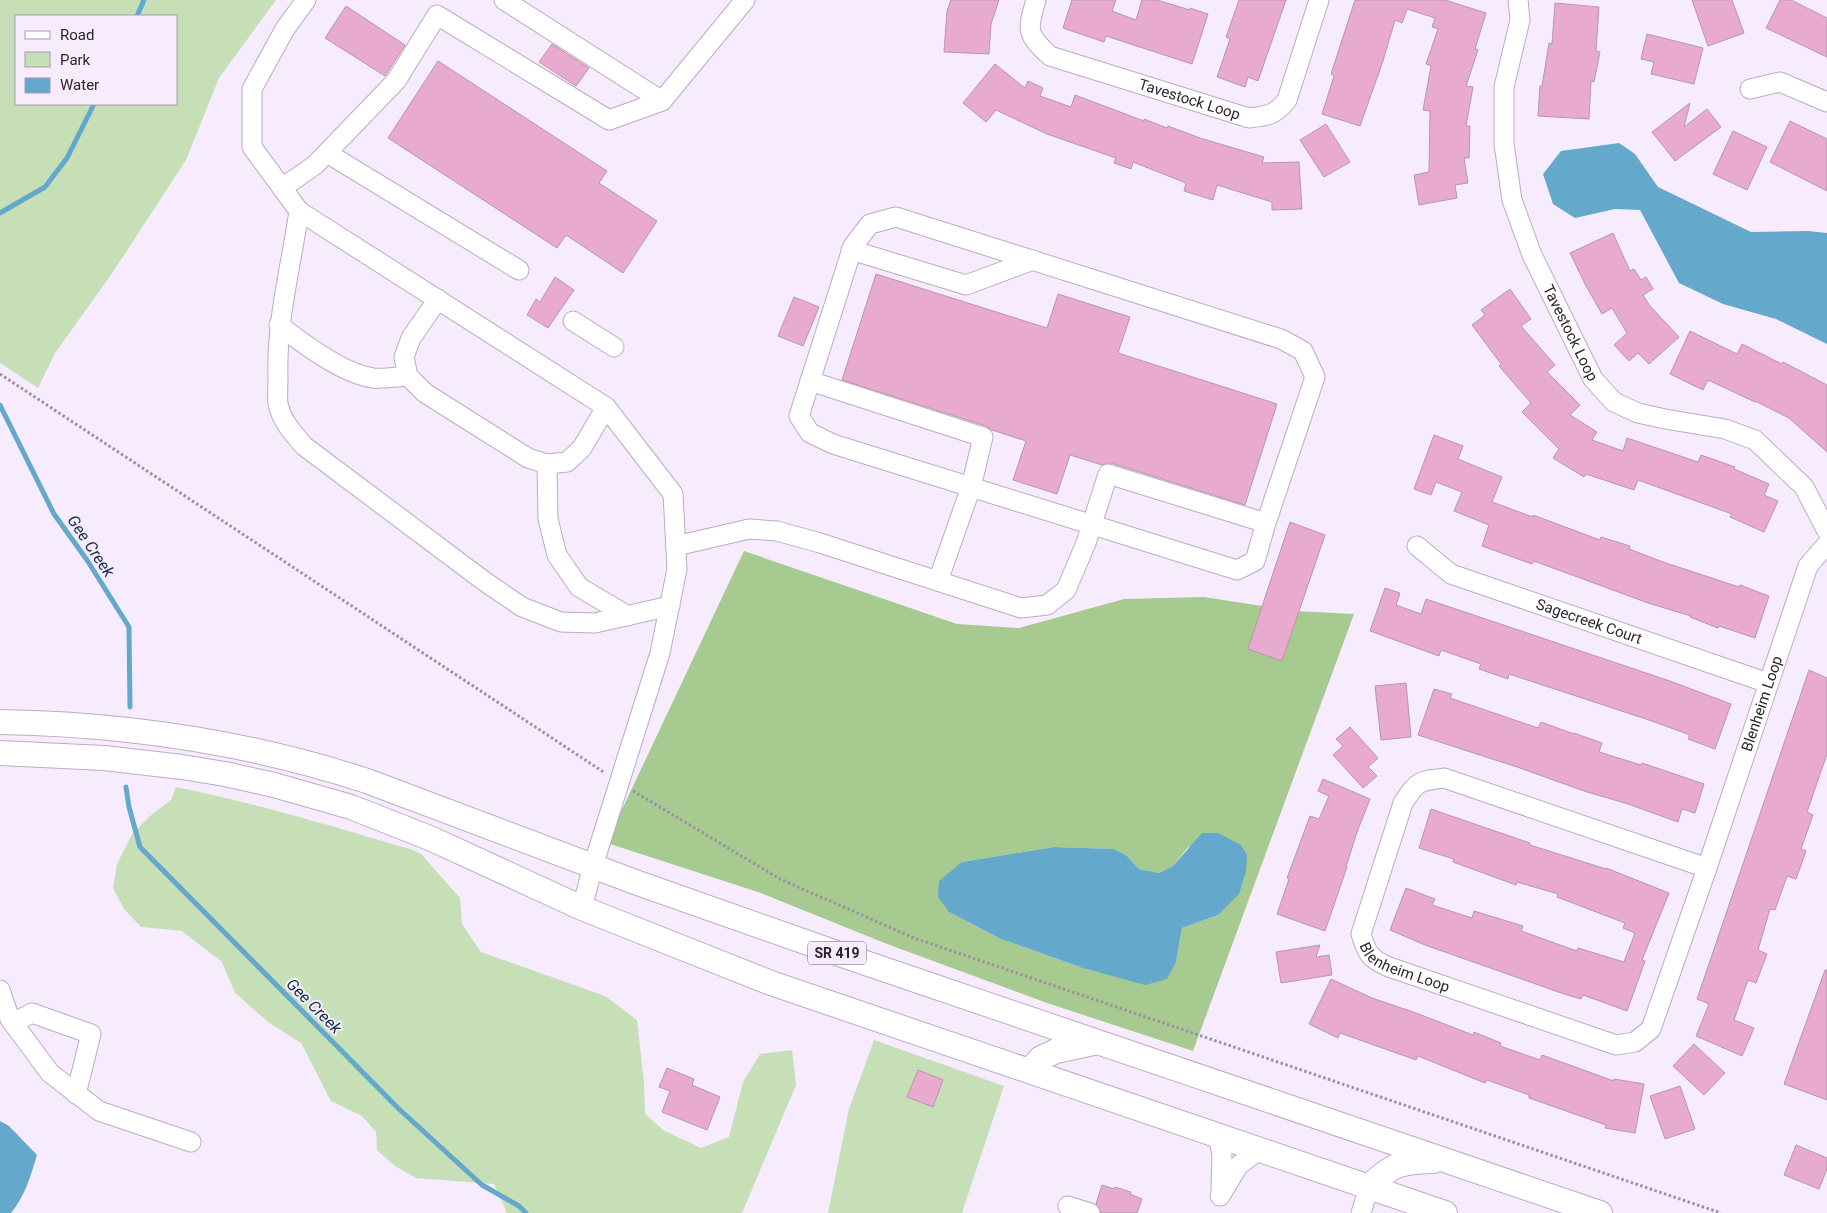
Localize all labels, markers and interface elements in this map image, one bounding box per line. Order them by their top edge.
legend [15,15,178,105]
text: Road [60,26,94,44]
text: Park [60,51,91,69]
street label: Tavestock Loop [1137,75,1242,124]
text: Water [60,76,99,94]
street label: Tavestock Loop [1539,282,1602,384]
water label: Gee Creek [63,511,119,581]
street label: Sagecreek Court [1534,595,1644,648]
street label: Blenheim Loop [1738,653,1786,754]
street label: Blenheim Loop [1356,940,1452,996]
road number: SR 419 [808,941,866,964]
water label: Gee Creek [282,974,346,1038]

